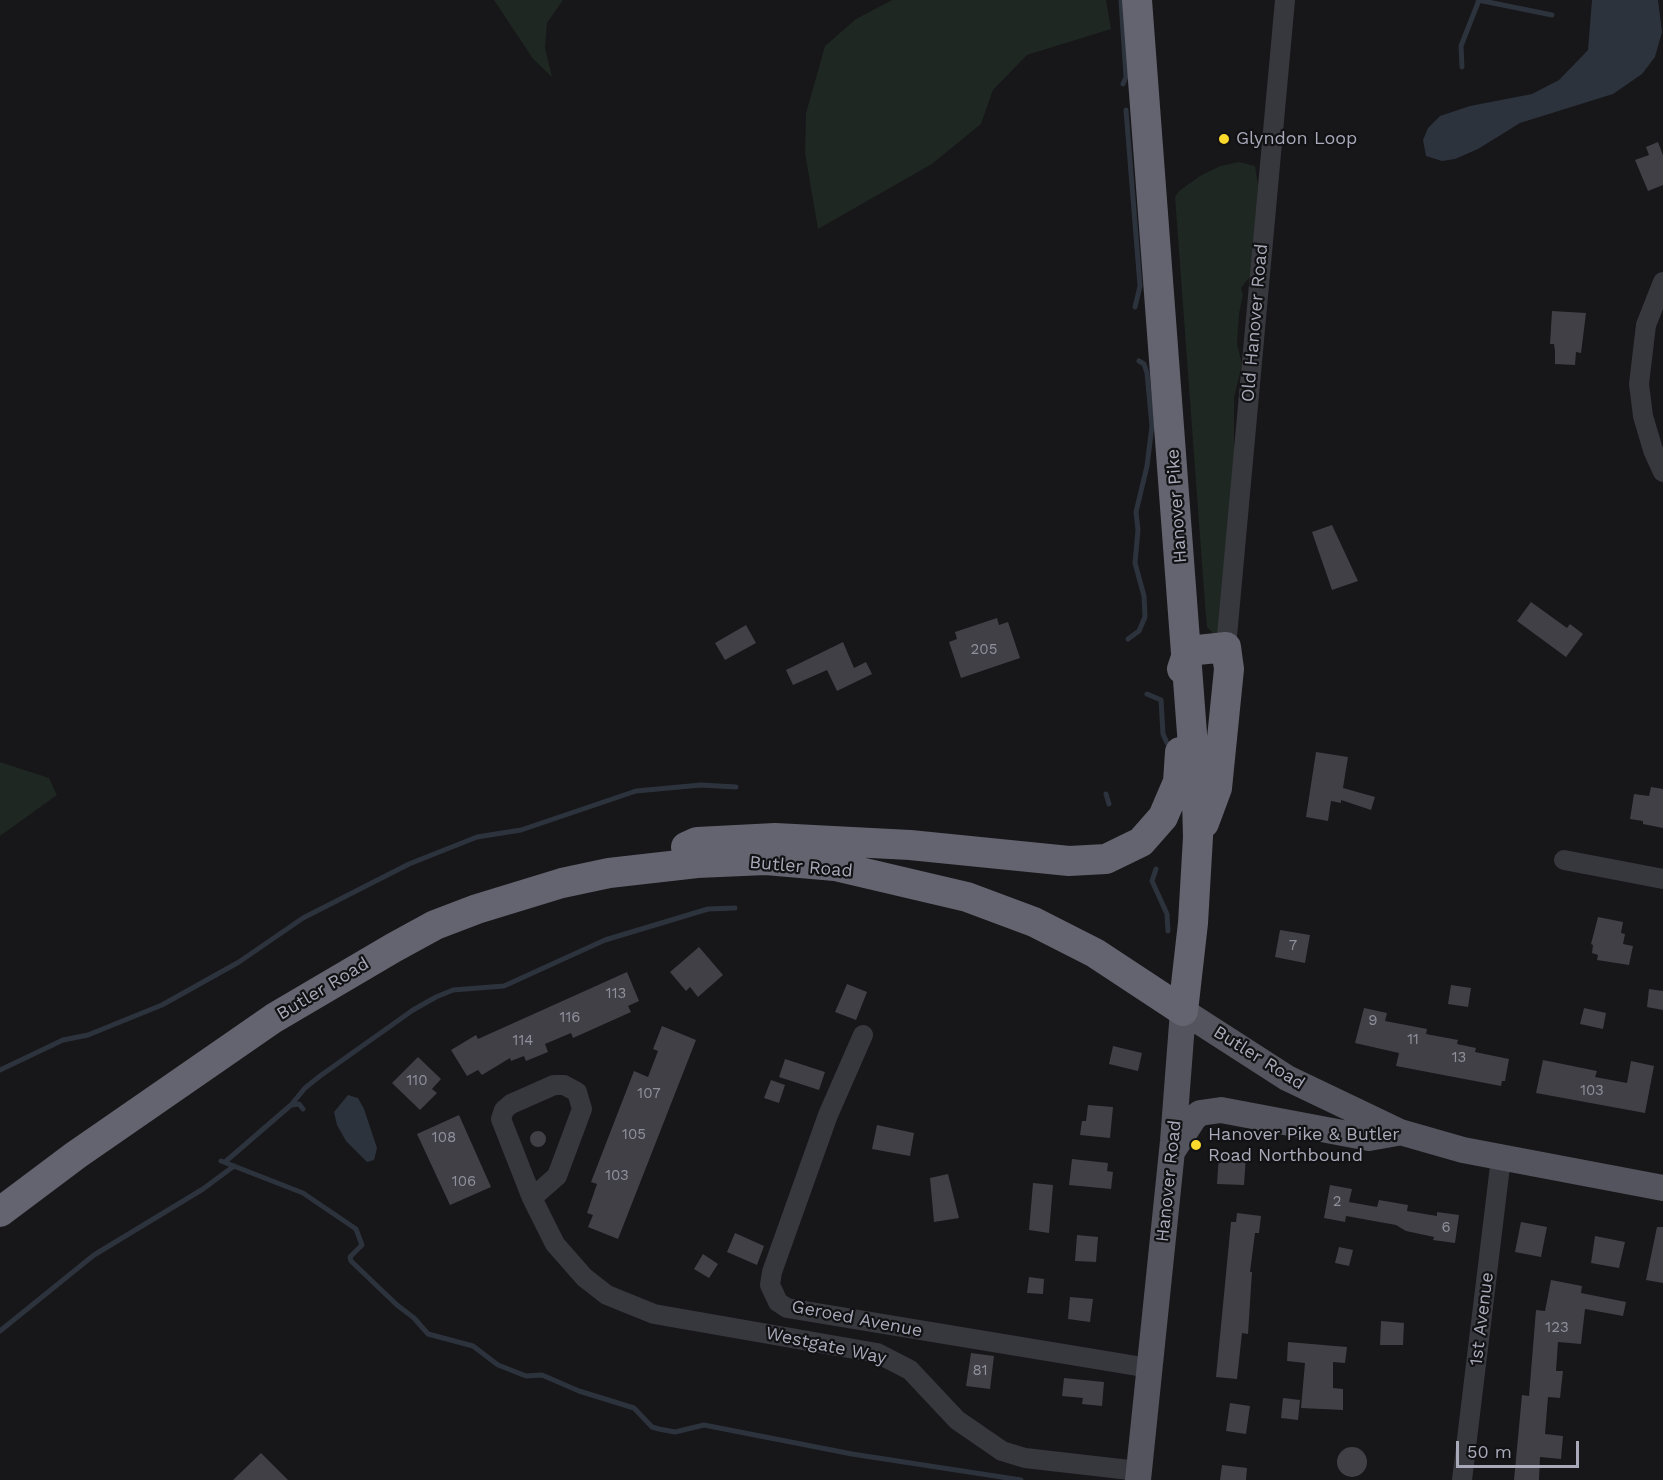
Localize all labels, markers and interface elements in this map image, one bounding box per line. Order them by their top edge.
place label: Glyndon Loop [1236,128,1357,150]
marker: Glyndon Loop [1217,132,1231,146]
street label: Old Hanover Road [1237,243,1273,403]
street label: Hanover Pike [1162,448,1192,564]
house number: 205 [971,641,997,659]
street label: Butler Road [748,852,854,882]
house number: 7 [1289,937,1297,955]
street label: Butler Road [273,953,373,1025]
house number: 113 [606,985,626,1003]
house number: 116 [560,1009,580,1027]
house number: 9 [1368,1012,1378,1030]
street label: Butler Road [1209,1021,1309,1095]
house number: 11 [1407,1031,1419,1049]
house number: 114 [513,1032,533,1050]
house number: 13 [1452,1049,1466,1067]
house number: 110 [406,1072,428,1090]
house number: 103 [1580,1082,1604,1100]
house number: 107 [637,1085,661,1103]
street label: Hanover Road [1152,1119,1186,1243]
place label: Hanover Pike & Butler Road Northbound [1208,1124,1400,1166]
house number: 105 [622,1126,646,1144]
house number: 108 [432,1129,456,1147]
marker: Hanover Pike & Butler Road Northbound [1189,1138,1203,1152]
house number: 103 [605,1167,629,1185]
house number: 106 [452,1173,476,1191]
house number: 2 [1333,1193,1341,1211]
house number: 6 [1441,1219,1451,1237]
street label: 1st Avenue [1466,1271,1498,1367]
street label: Geroed Avenue [790,1296,924,1342]
house number: 123 [1545,1319,1569,1337]
street label: Westgate Way [764,1323,888,1369]
house number: 81 [972,1362,988,1380]
scale bar [1459,1429,1582,1467]
text: 50 m [1467,1441,1512,1462]

